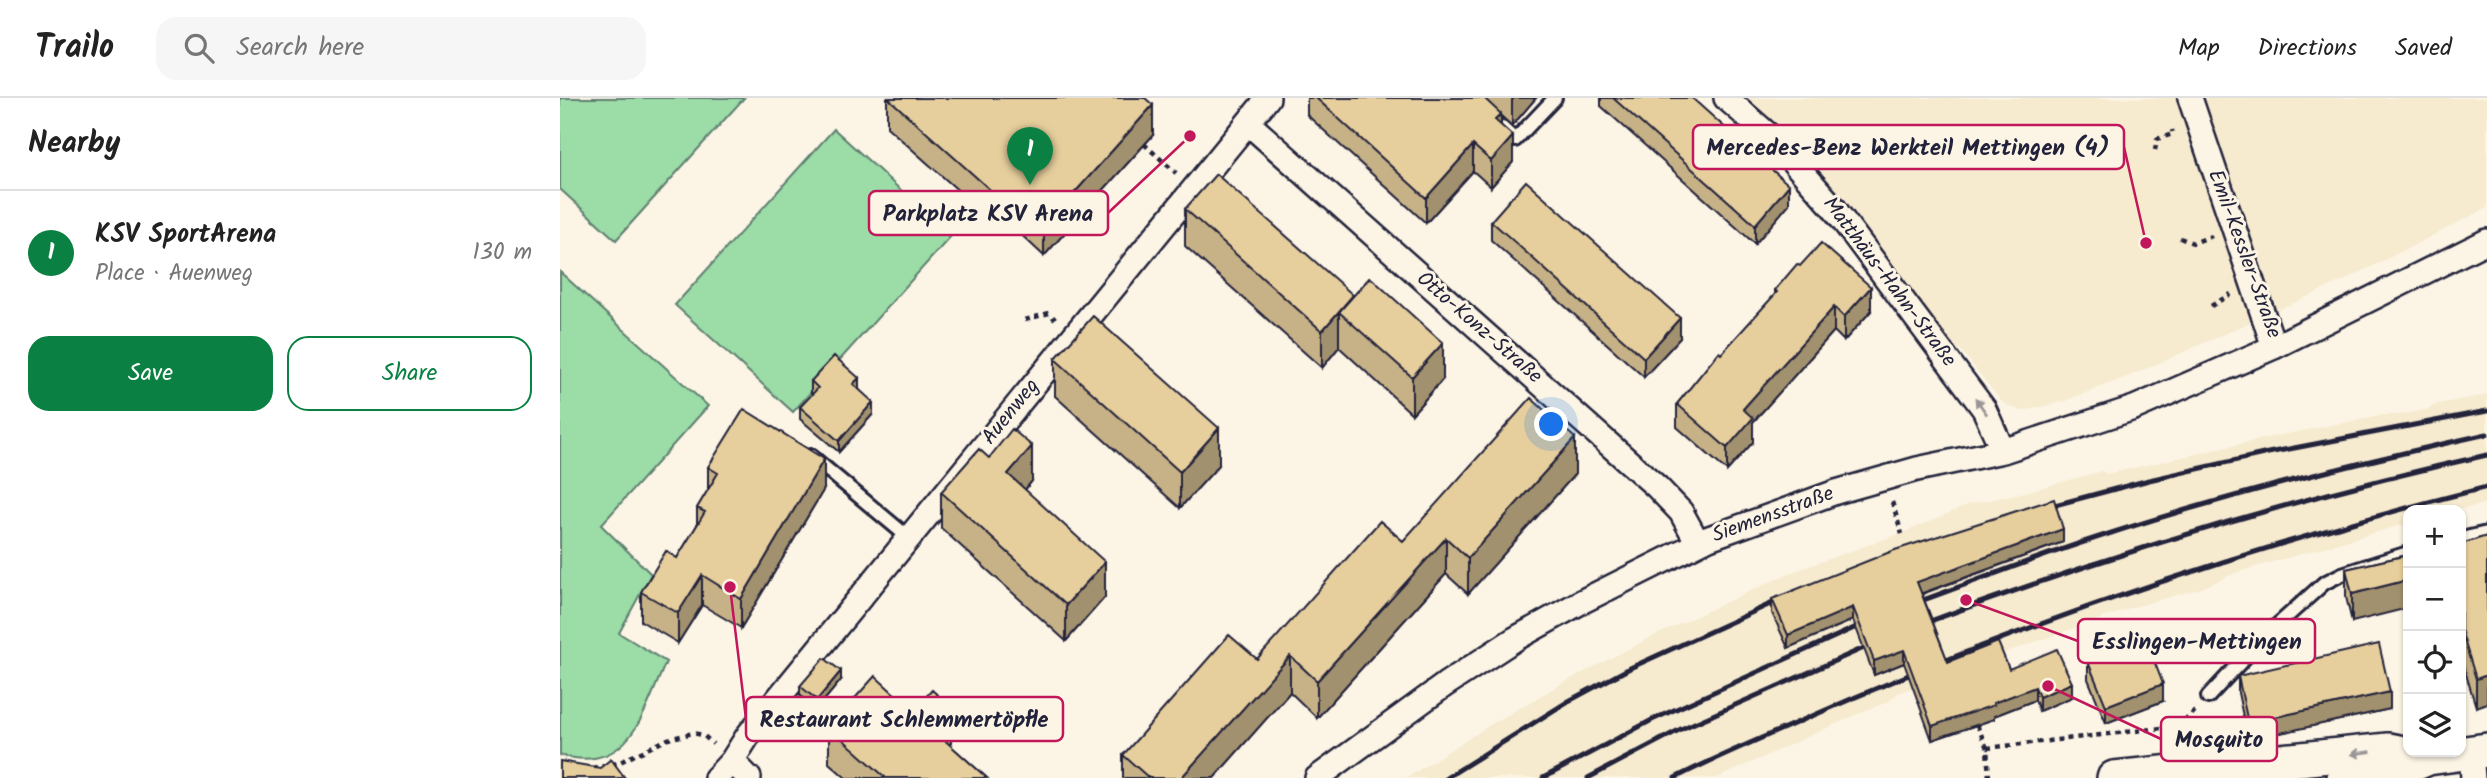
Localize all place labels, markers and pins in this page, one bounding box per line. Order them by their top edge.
callout: Mercedes-Benz Werkteil Mettingen (4) [1693,125,2124,169]
pin: 1 [1007,127,1053,185]
callout: Parkplatz KSV Arena [869,191,1108,235]
callout: Esslingen-Mettingen [2078,619,2315,663]
callout: Restaurant Schlemmertöpfle [746,697,1063,741]
callout: Mosquito [2161,717,2277,761]

